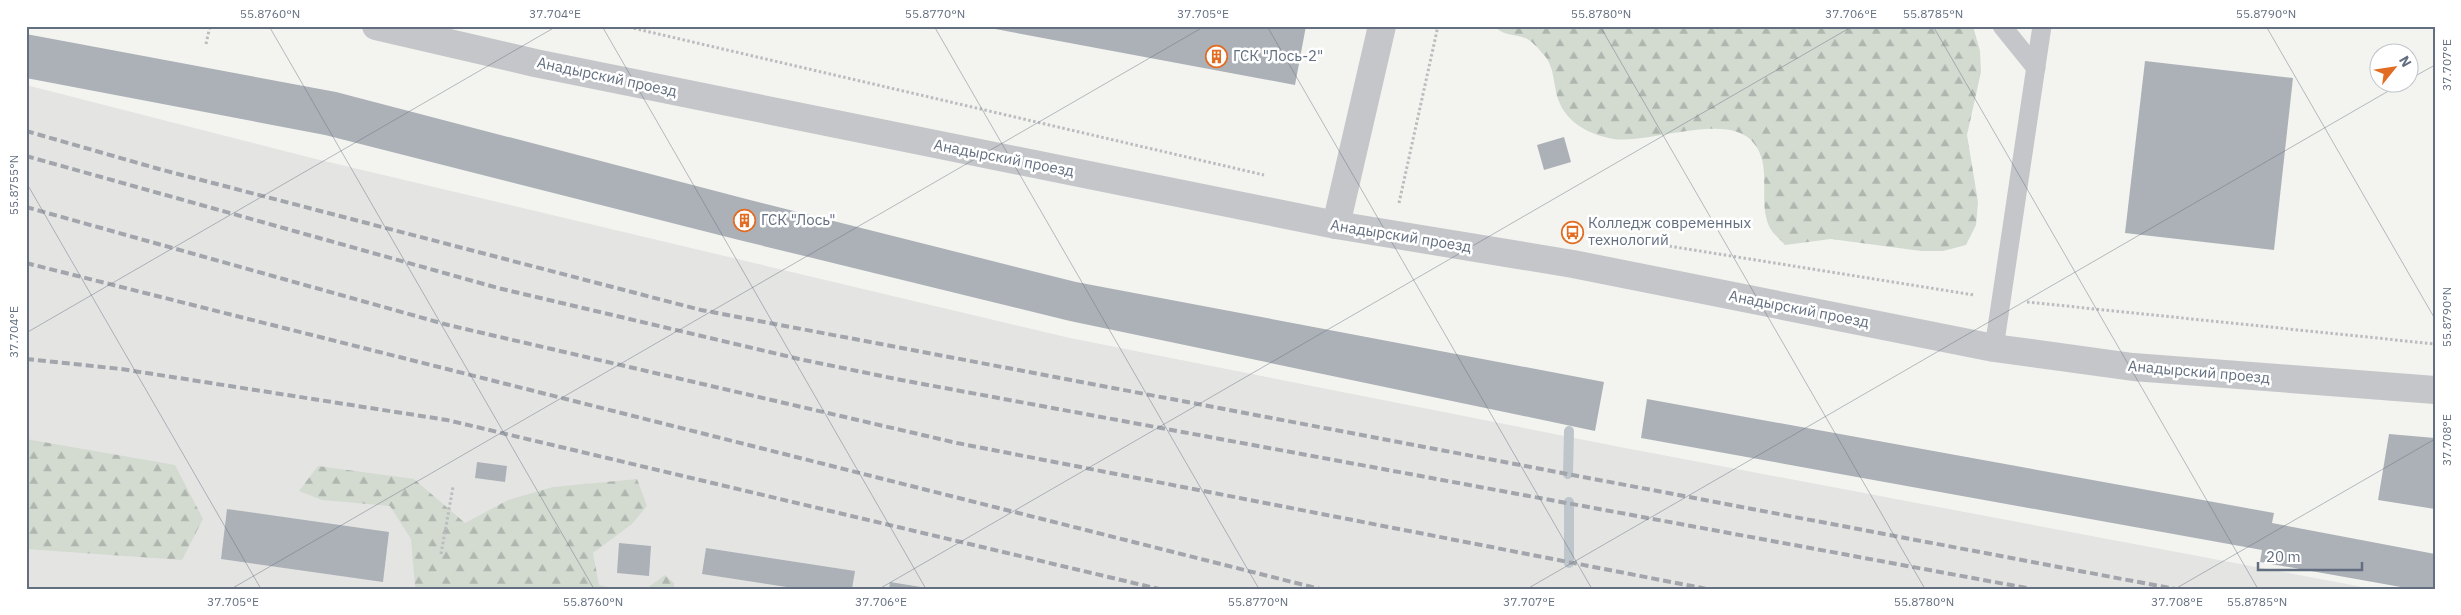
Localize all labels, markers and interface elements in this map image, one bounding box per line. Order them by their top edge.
text: 55.8760°N [240,6,300,21]
text: 37.704°E [529,6,581,21]
text: 55.8770°N [905,6,965,21]
text: 37.705°E [1177,6,1229,21]
text: 55.8780°N [1571,6,1631,21]
text: 37.706°E [1825,6,1877,21]
text: 55.8785°N [1903,6,1963,21]
text: 55.8790°N [2236,6,2296,21]
text: 37.707°E [2439,39,2454,91]
north arrow [2368,42,2418,92]
building icon: ГСК "Лось-2" [1205,44,1229,68]
place label: ГСК "Лось-2" [1233,46,1323,65]
street label: Анадырский проезд [535,52,679,101]
text: N [2395,53,2416,70]
street label: Анадырский проезд [932,135,1076,180]
text: 55.8755°N [6,155,21,215]
building icon: ГСК "Лось" [733,208,757,232]
place label: ГСК "Лось" [761,210,835,229]
place label: Колледж современных технологий [1588,213,1751,249]
street label: Анадырский проезд [1329,215,1473,256]
bus stop icon: Колледж современных технологий [1560,220,1584,244]
street label: Анадырский проезд [1727,286,1871,331]
text: 55.8790°N [2439,287,2454,347]
text: 37.704°E [6,306,21,358]
street label: Анадырский проезд [2127,356,2271,387]
text: 37.708°E [2439,414,2454,466]
scale bar [2258,540,2362,572]
text: 20 m [2266,547,2301,566]
text: 37.705°E [207,594,259,609]
text: 55.8760°N [563,594,623,609]
text: 37.706°E [855,594,907,609]
text: 55.8770°N [1228,594,1288,609]
text: 37.707°E [1503,594,1555,609]
text: 55.8780°N [1894,594,1954,609]
text: 37.708°E [2151,594,2203,609]
text: 55.8785°N [2227,594,2287,609]

